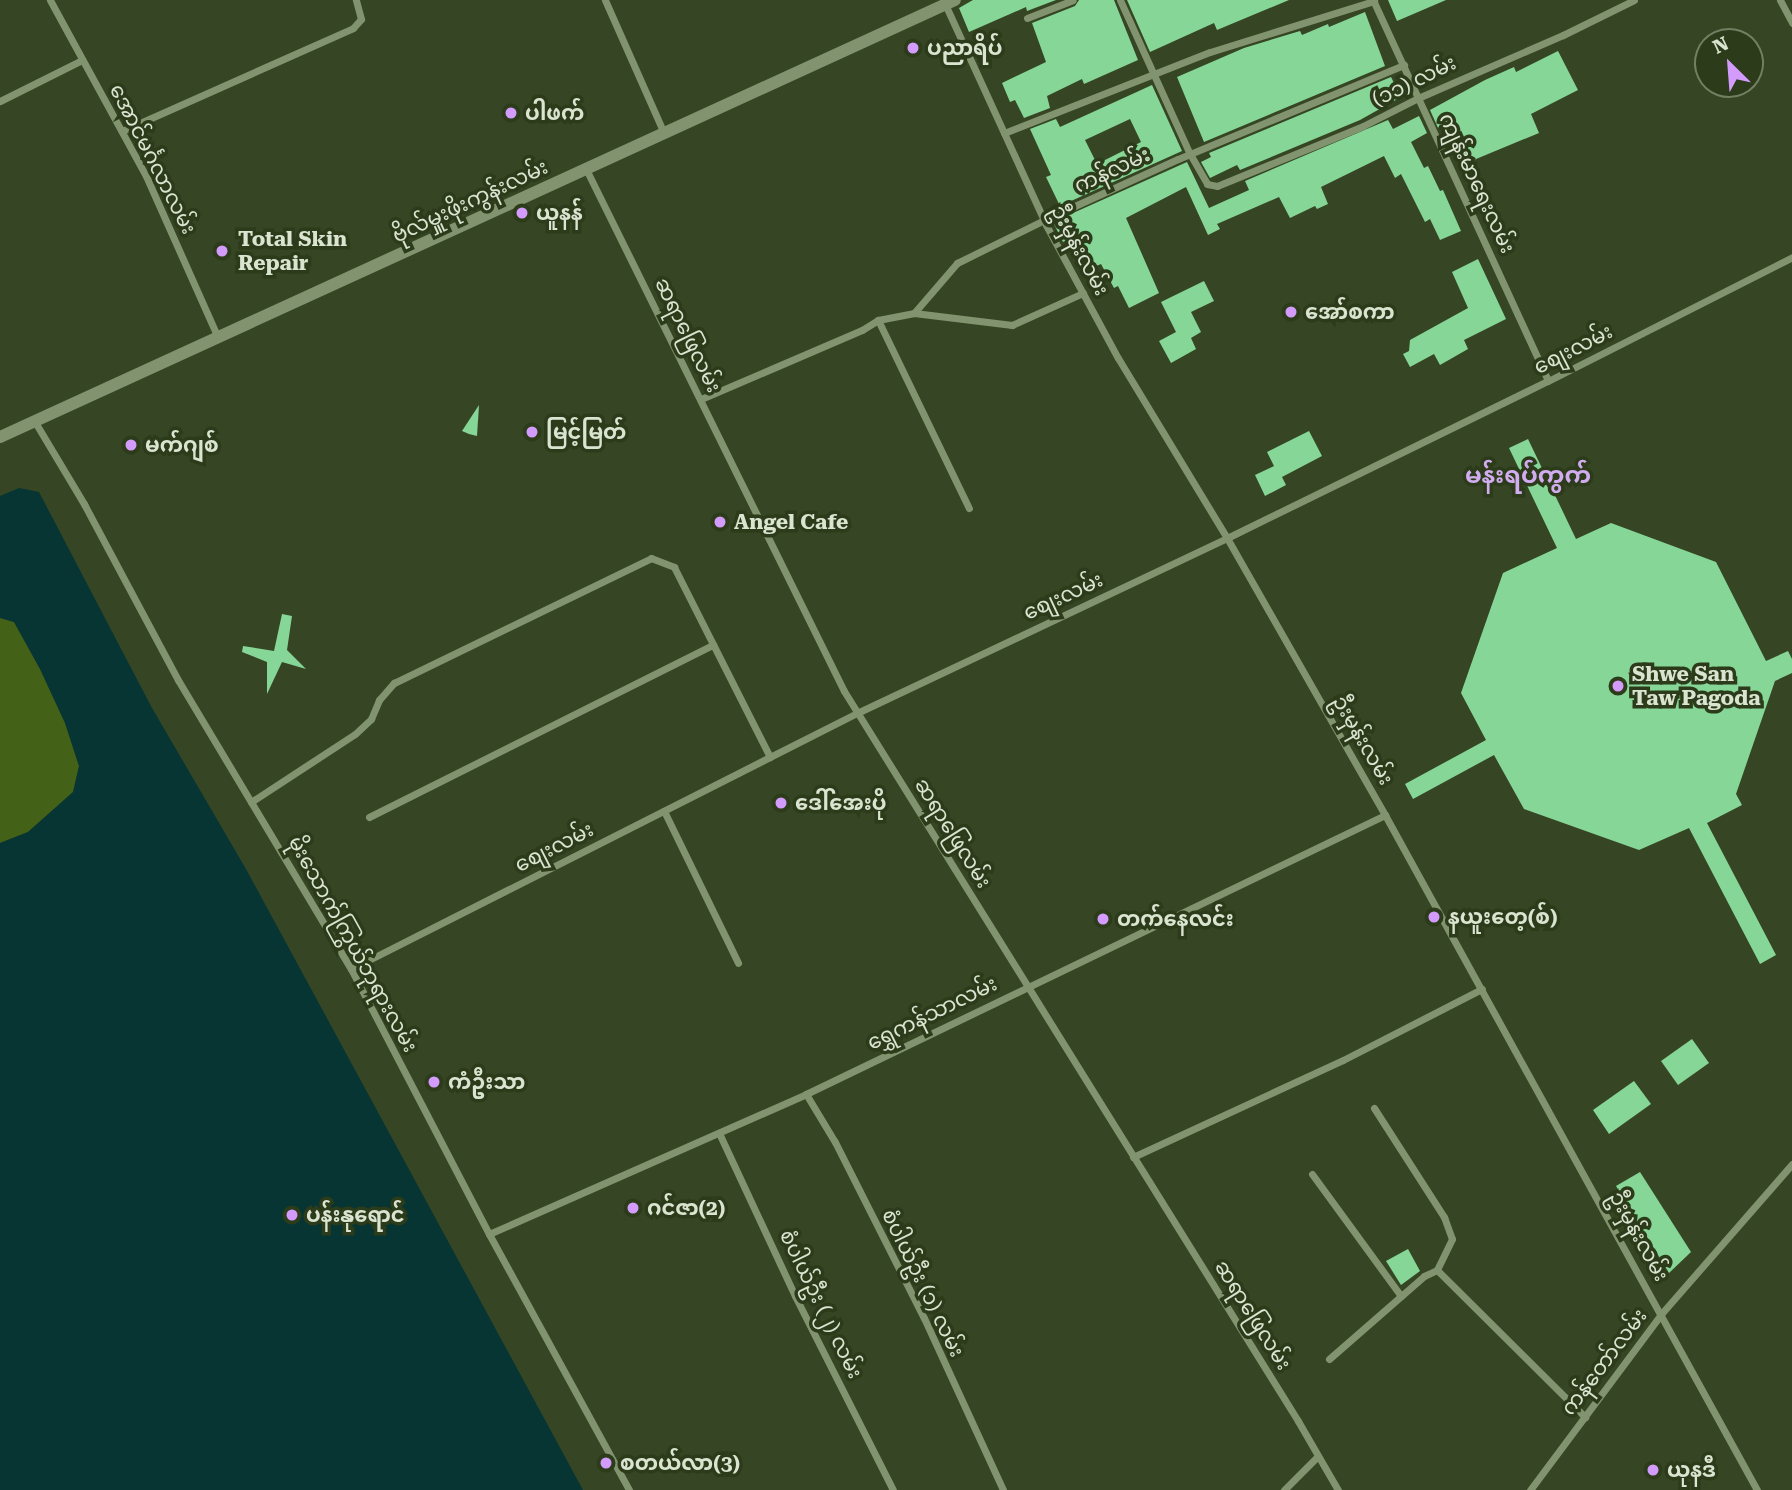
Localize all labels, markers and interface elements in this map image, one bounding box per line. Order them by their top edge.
north arrow [1694,28,1764,98]
text: N [1709,32,1732,59]
place label: ပညာရိပ် [927,35,1002,61]
marker: ပညာရိပ် [905,40,921,56]
street label: (၁၁) လမ်း [1368,50,1460,112]
street label: အောင်မင်္ဂလာလမ်း [104,80,202,238]
place label: ပါဖက် [525,100,584,126]
marker: ပါဖက် [503,105,519,121]
street label: ကျန်းမာရေးလမ်း [1434,109,1520,257]
street label: ကန်လမ်း [1070,142,1154,198]
street label: ဗိုလ်မှူးဖိုးကွန်းလမ်း [388,154,552,248]
place label: ယူနန် [536,200,583,226]
street label: ဦးမှန်းလမ်း [1045,200,1115,300]
marker: ယူနန် [514,205,530,221]
place label: Total Skin Repair [238,226,347,276]
marker: Total Skin Repair [212,241,232,261]
street label: ဆရာဖြေလမ်း [649,273,727,397]
place label: အော်စကာ [1305,299,1395,325]
marker: အော်စကာ [1283,304,1299,320]
street label: စျေးလမ်း [1529,319,1617,379]
place label: မြင့်မြတ် [546,419,626,445]
marker: မြင့်မြတ် [524,424,540,440]
place label: မက်ဂျစ် [145,432,219,458]
marker: မက်ဂျစ် [123,437,139,453]
district label: မန်းရပ်ကွက် [1465,462,1591,490]
place label: Angel Cafe [734,509,848,535]
marker: Angel Cafe [712,514,728,530]
street label: စျေးလမ်း [1019,567,1107,625]
place label: Shwe San Taw Pagoda [1632,661,1761,711]
marker: Shwe San Taw Pagoda [1610,678,1626,694]
street label: ဦးမှန်းလမ်း [1327,691,1399,789]
street label: ဆရာဖြေလမ်း [909,773,997,893]
place label: ဒေါ်အေးပို [795,790,886,816]
marker: ဒေါ်အေးပို [773,795,789,811]
street label: စျေးလမ်း [510,817,598,877]
street label: မိုးသောက်ကြွယ်ဘုရားလမ်း [283,831,423,1057]
place label: နယူးတေ့(စ်) [1448,904,1557,930]
place label: တက်နေလင်း [1117,906,1234,932]
marker: နယူးတေ့(စ်) [1426,909,1442,925]
marker: တက်နေလင်း [1095,911,1111,927]
street label: ‌ရွှေကန်သာလမ်း [863,971,1001,1055]
place label: ကံဦးသာ [448,1069,525,1095]
marker: ကံဦးသာ [426,1074,442,1090]
street label: ဦးမှန်းလမ်း [1604,1186,1674,1286]
place label: ဂင်ဇာ(2) [647,1195,725,1221]
marker: ဂင်ဇာ(2) [625,1200,641,1216]
place label: ပန်းနုရောင် [306,1202,405,1228]
street label: စံပါယ်ဦး (၁) လမ်း [876,1205,970,1361]
marker: ပန်းနုရောင် [284,1207,300,1223]
street label: စံပါယ်ဦး (၂) လမ်း [774,1225,868,1383]
street label: ဆရာဖြေလမ်း [1209,1255,1297,1375]
street label: ကန်တော်လမ်း [1556,1304,1652,1420]
place label: စတယ်လာ(3) [620,1450,740,1476]
marker: စတယ်လာ(3) [598,1455,614,1471]
place label: ယုနဒီ [1667,1457,1716,1483]
marker: ယုနဒီ [1645,1462,1661,1478]

